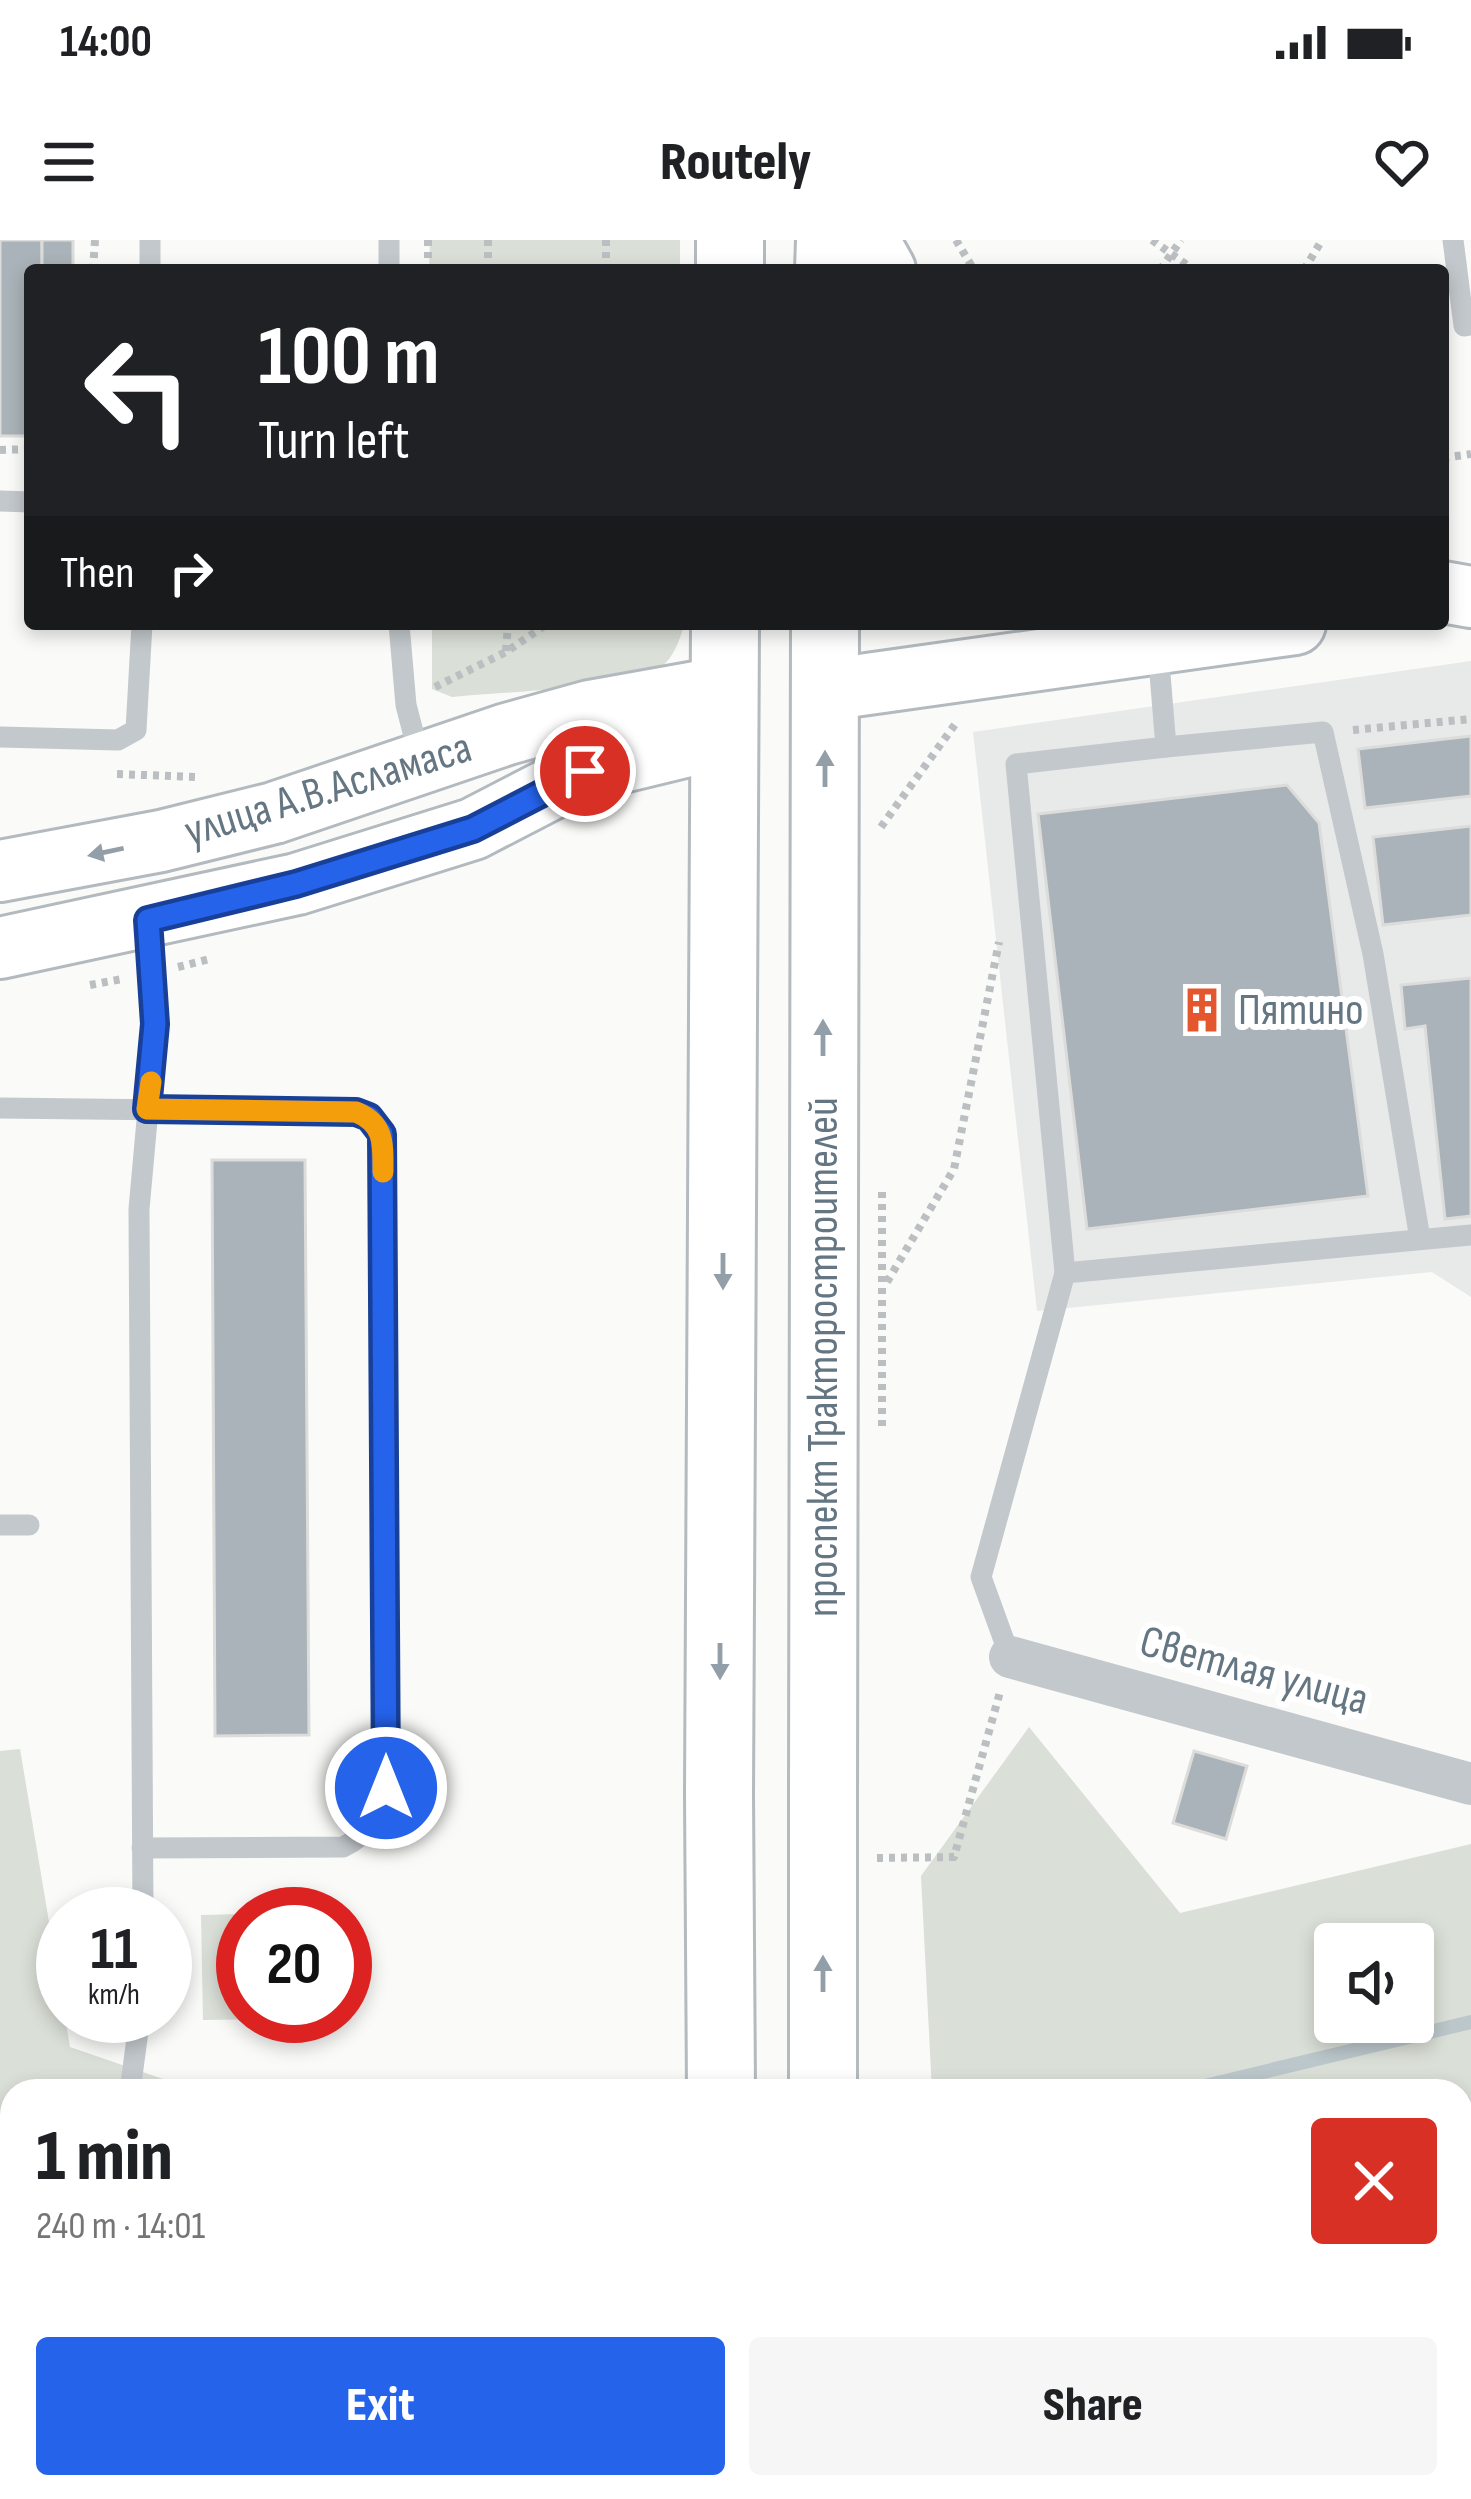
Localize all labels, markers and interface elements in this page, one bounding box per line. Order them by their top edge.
text: 14:00 [60,15,152,70]
icon: menu [36,129,102,195]
icon: heart [1369,129,1435,195]
text: Routely [660,130,811,195]
text: 100 m [258,307,440,408]
icon: left [60,312,216,468]
text: Turn left [258,409,410,474]
icon: right [158,540,224,606]
text: Then [60,546,134,601]
street label: улица А.В.Асламаса [178,720,478,860]
pin [534,720,636,822]
icon: arrive [552,738,618,804]
one-way arrow [815,749,834,787]
one-way arrow [87,843,125,862]
place label: Пятино [1238,983,1364,1038]
building icon: Пятино [1177,985,1227,1035]
one-way arrow [813,1018,833,1056]
street label: проспект Тракторостроителей [796,1097,851,1617]
one-way arrow [713,1253,733,1291]
street label: Светлая улица [1134,1614,1374,1728]
one-way arrow [710,1643,730,1681]
position arrow [323,1725,449,1851]
speed limit sign: 20 [216,1887,372,2043]
text: 11 [90,1914,138,1986]
map controls [1314,1923,1434,2043]
button: sound [1314,1923,1434,2043]
one-way arrow [813,1954,833,1992]
text: km/h [88,1977,140,2013]
text: 1 min [36,2114,173,2201]
button: close [1311,2118,1437,2244]
text: 240 m · 14:01 [36,2203,205,2250]
button: Exit [36,2337,725,2475]
button: Share [749,2337,1437,2475]

